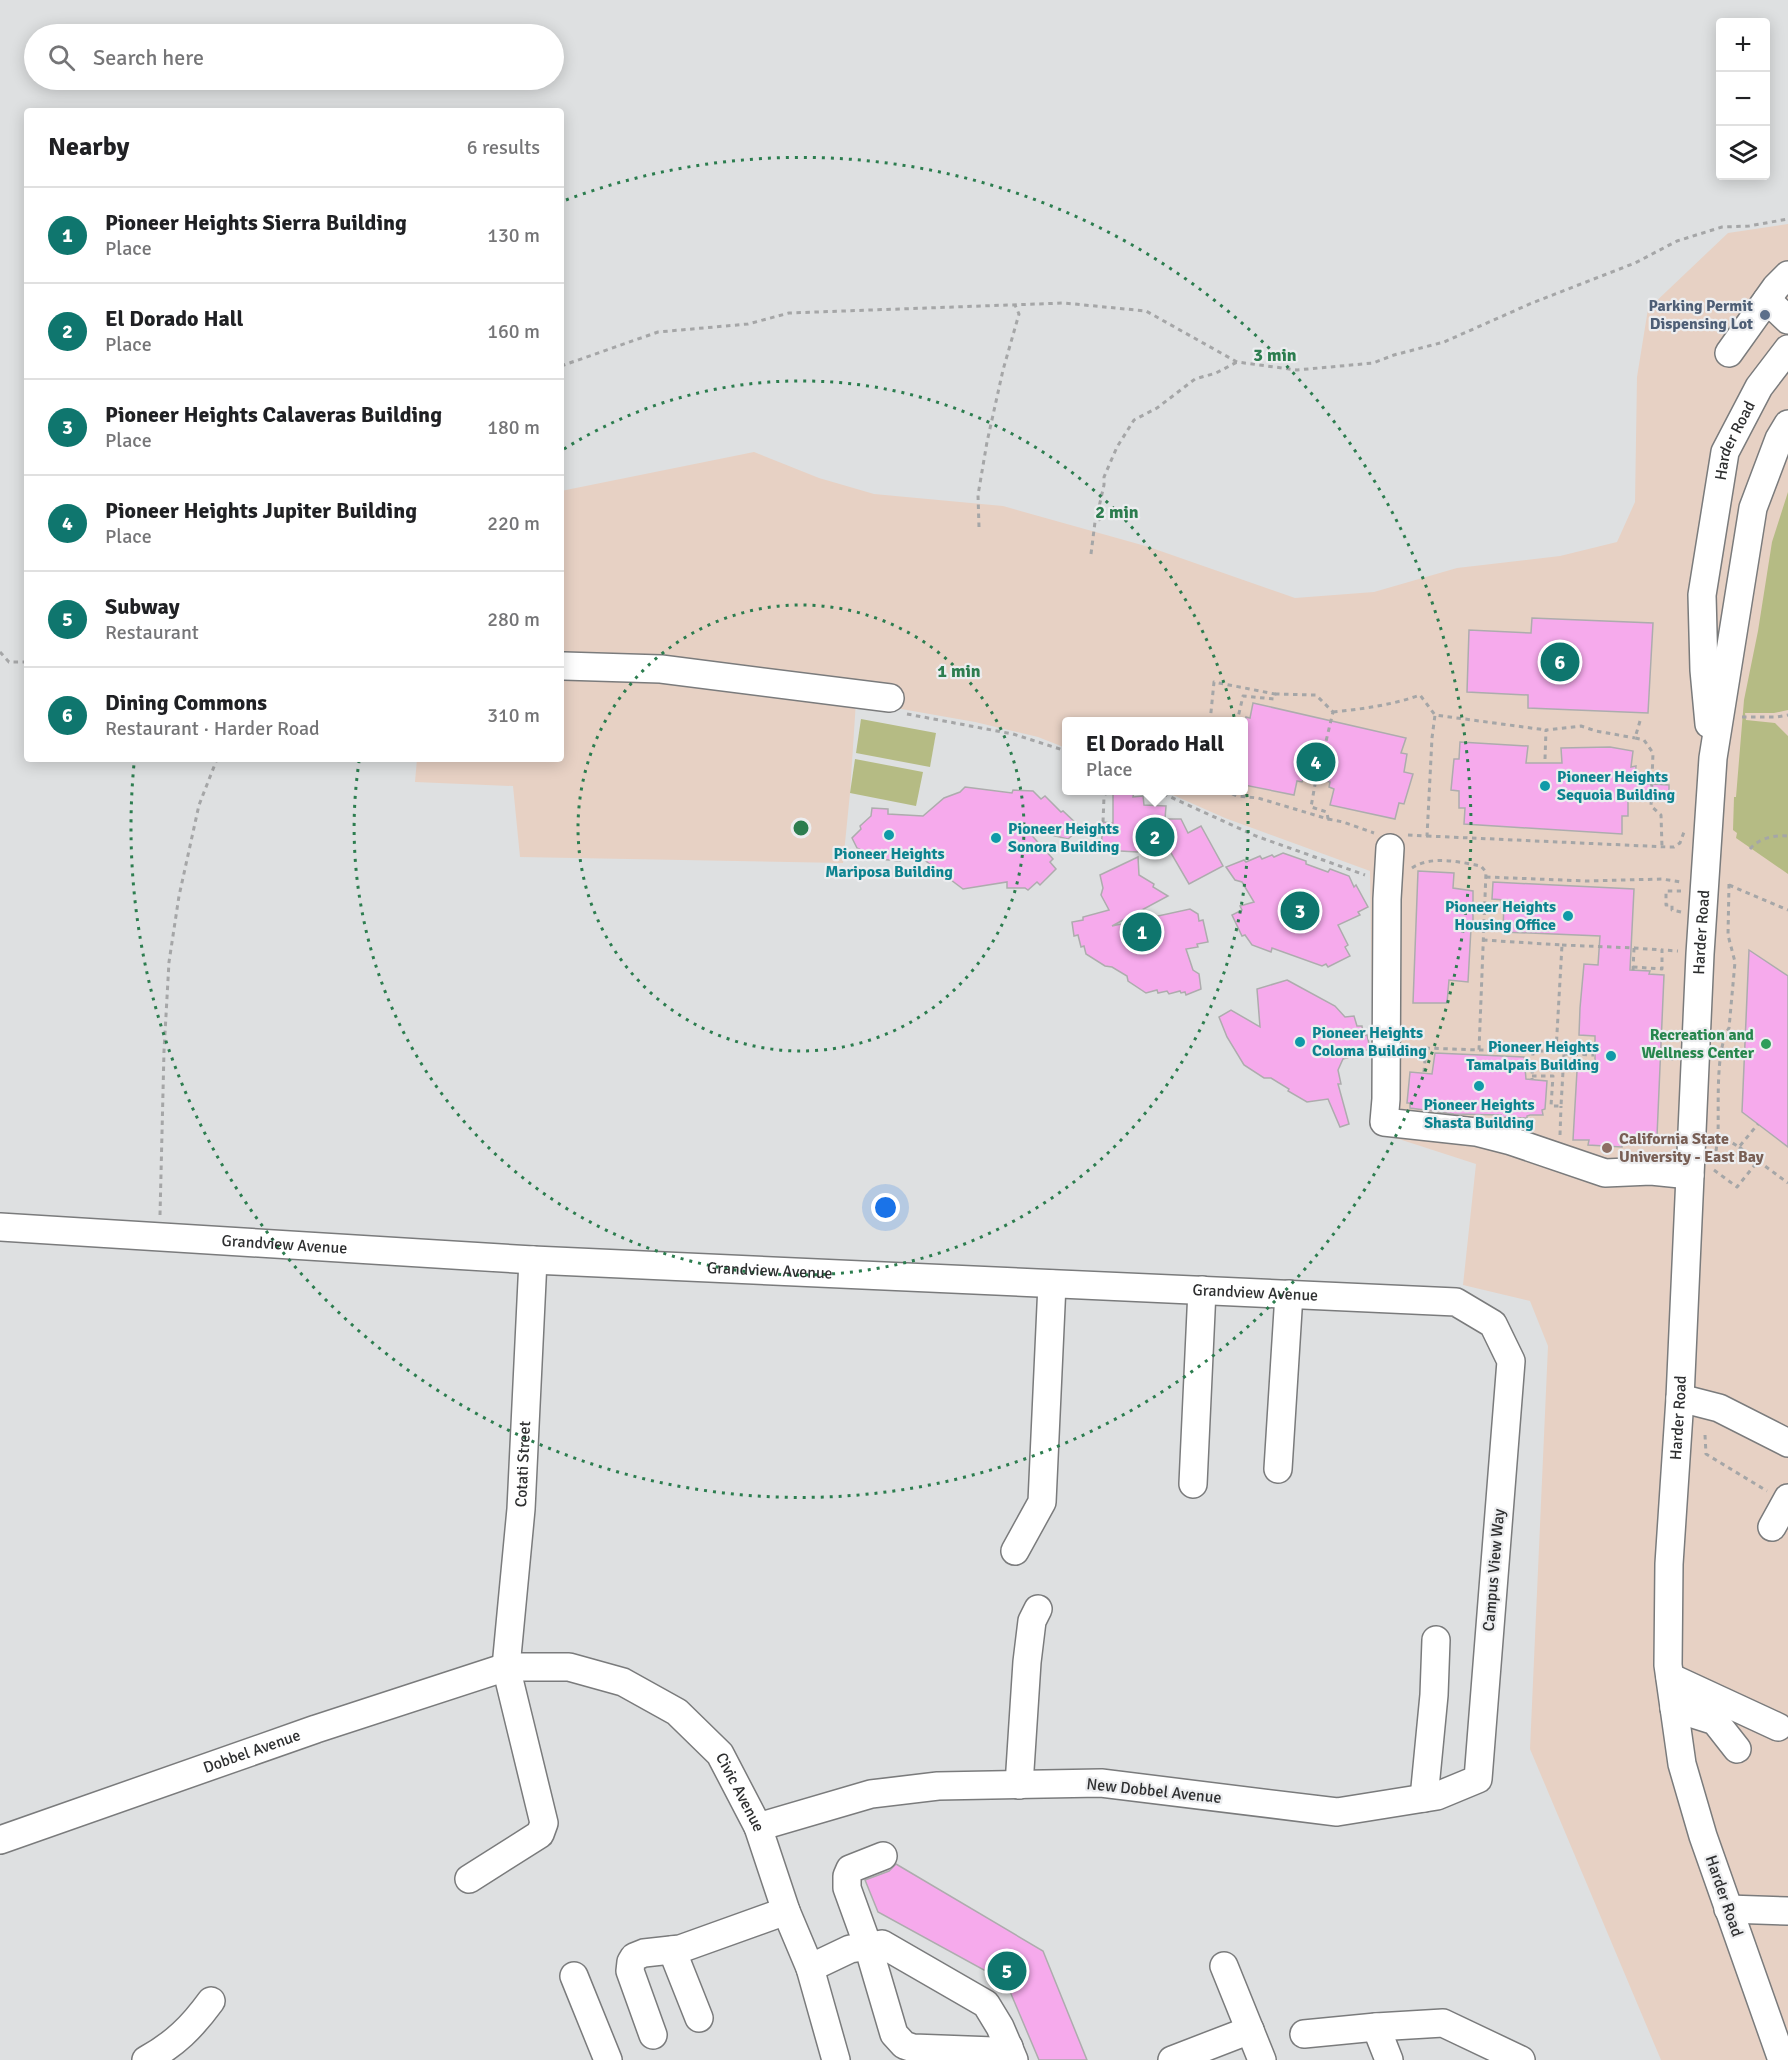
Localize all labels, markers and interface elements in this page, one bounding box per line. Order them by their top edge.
map controls [1716,18,1770,180]
button: + [1716,18,1770,72]
search box [24,24,564,90]
icon: search [45,41,78,74]
text: Search here [93,44,204,71]
button: − [1716,72,1770,126]
button: layers [1716,126,1770,180]
text: Nearby [48,131,129,163]
text: 6 results [467,135,540,160]
text: Pioneer Heights Sierra Building [105,209,407,236]
text: 1 [62,223,73,248]
text: 130 m [487,223,540,248]
text: Place [105,236,152,261]
place label: Parking Permit Dispensing Lot [1648,296,1753,334]
text: El Dorado Hall [105,305,243,332]
marker: Parking Permit Dispensing Lot [1758,308,1772,322]
text: 2 [62,319,73,344]
text: 160 m [487,319,540,344]
text: Place [105,332,152,357]
text: 3 min [1253,344,1297,366]
street label: Harder Road [1711,397,1760,482]
text: Pioneer Heights Calaveras Building [105,401,442,428]
text: 3 [62,415,73,440]
text: 180 m [487,415,540,440]
text: Place [105,428,152,453]
text: Pioneer Heights Jupiter Building [105,497,417,524]
text: 2 min [1095,501,1139,523]
text: 4 [62,511,73,536]
text: 220 m [487,511,540,536]
text: Place [105,524,152,549]
text: Subway [105,593,180,620]
text: 5 [62,607,73,632]
text: 280 m [487,607,540,632]
text: Restaurant [105,620,199,645]
pin: 6 [1540,640,1580,684]
text: 1 min [937,660,981,682]
text: Dining Commons [105,689,267,716]
text: 6 [62,703,73,728]
text: 310 m [487,703,540,728]
text: Restaurant · Harder Road [105,716,320,741]
popup [1062,717,1248,795]
text: El Dorado Hall [1086,730,1224,757]
pin: 4 [1296,740,1336,784]
text: Place [1086,757,1132,782]
place label: Pioneer Heights Sequoia Building [1557,767,1675,805]
marker: Pioneer Heights Sequoia Building [1538,779,1552,793]
pin: 2 [1136,814,1174,860]
centre of rings [791,818,811,838]
place label: Pioneer Heights Sonora Building [1008,819,1120,857]
marker: Pioneer Heights Mariposa Building [882,828,896,842]
marker: Pioneer Heights Sonora Building [989,831,1003,845]
place label: Pioneer Heights Mariposa Building [825,844,953,882]
pin: 3 [1280,888,1320,934]
street label: Harder Road [1689,889,1714,975]
place label: Pioneer Heights Housing Office [1445,897,1556,935]
marker: Pioneer Heights Housing Office [1561,909,1575,923]
pin: 1 [1122,910,1162,954]
place label: Pioneer Heights Coloma Building [1312,1023,1427,1061]
place label: Recreation and Wellness Center [1641,1025,1755,1063]
marker: Pioneer Heights Coloma Building [1293,1035,1307,1049]
place label: Pioneer Heights Tamalpais Building [1466,1037,1599,1075]
marker: Recreation and Wellness Center [1759,1037,1773,1051]
marker: Pioneer Heights Tamalpais Building [1604,1049,1618,1063]
marker: Pioneer Heights Shasta Building [1472,1079,1486,1093]
place label: Pioneer Heights Shasta Building [1423,1095,1535,1133]
place label: California State University - East Bay [1619,1129,1764,1167]
marker: California State University - East Bay [1600,1141,1614,1155]
your location [871,1193,900,1222]
street label: Grandview Avenue [221,1231,348,1258]
street label: Grandview Avenue [706,1258,833,1284]
street label: Grandview Avenue [1192,1280,1319,1306]
street label: Harder Road [1666,1375,1691,1461]
street label: Cotati Street [511,1420,535,1508]
street label: Campus View Way [1479,1507,1509,1632]
street label: Dobbel Avenue [201,1725,303,1778]
street label: Civic Avenue [711,1749,769,1834]
street label: New Dobbel Avenue [1086,1774,1222,1808]
street label: Harder Road [1701,1853,1747,1939]
pin: 5 [988,1948,1026,1994]

